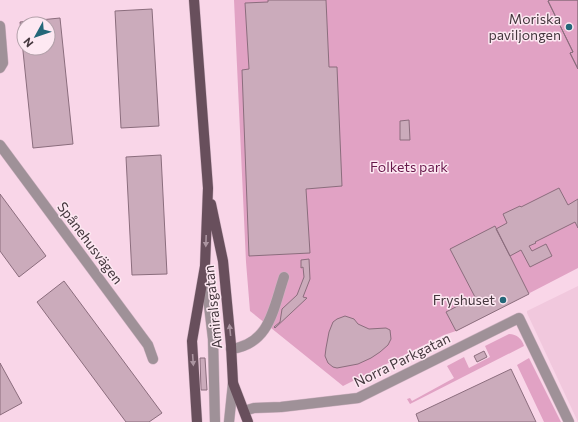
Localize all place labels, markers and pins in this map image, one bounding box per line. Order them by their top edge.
place label: Moriska paviljongen [488,10,561,43]
marker: Moriska paviljongen [564,22,574,32]
place label: Fryshuset [433,291,495,308]
marker: Fryshuset [498,295,508,305]

